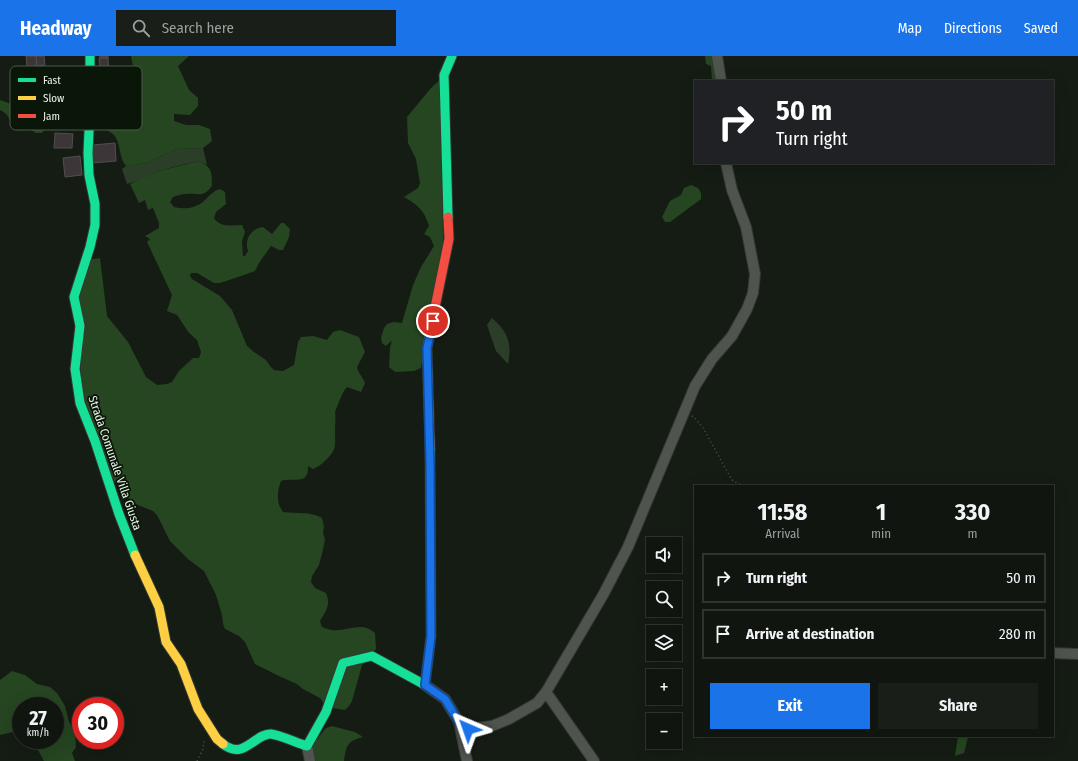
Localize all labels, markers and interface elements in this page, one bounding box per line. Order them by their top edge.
search box [116,10,396,46]
text: Headway [20,17,92,40]
icon: search [130,17,152,39]
text: Search here [162,19,234,37]
text: Map [898,20,922,37]
text: Directions [944,20,1002,37]
text: Saved [1024,20,1058,37]
legend [10,66,142,130]
text: Fast [43,74,61,87]
text: Slow [43,92,64,105]
text: 50 m [776,94,832,127]
icon: right [710,96,762,148]
text: Jam [43,110,60,123]
text: Turn right [776,128,848,150]
pin [416,304,450,338]
icon: arrive [422,310,444,332]
street label: Strada Comunale Villa Giusta [85,394,145,532]
text: 11:58 [758,498,808,526]
text: 1 [876,498,886,526]
text: 330 [955,498,990,526]
text: Arrival [765,526,800,541]
text: min [871,526,891,541]
text: m [968,526,978,541]
map controls [646,537,682,749]
button: sound [646,537,682,573]
icon: right [712,567,734,589]
text: Turn right [746,569,807,587]
text: 50 m [1006,569,1036,587]
button: search [646,581,682,617]
icon: arrive [712,623,734,645]
button: layers [646,625,682,661]
text: Arrive at destination [746,625,874,643]
text: 280 m [999,625,1036,643]
button: + [646,669,682,705]
button: Exit [710,683,870,729]
button: Share [878,683,1038,729]
speed limit sign: 30 [72,697,124,749]
text: 27 [29,706,47,730]
position arrow [447,708,489,750]
button: − [646,713,682,749]
text: km/h [27,727,49,739]

